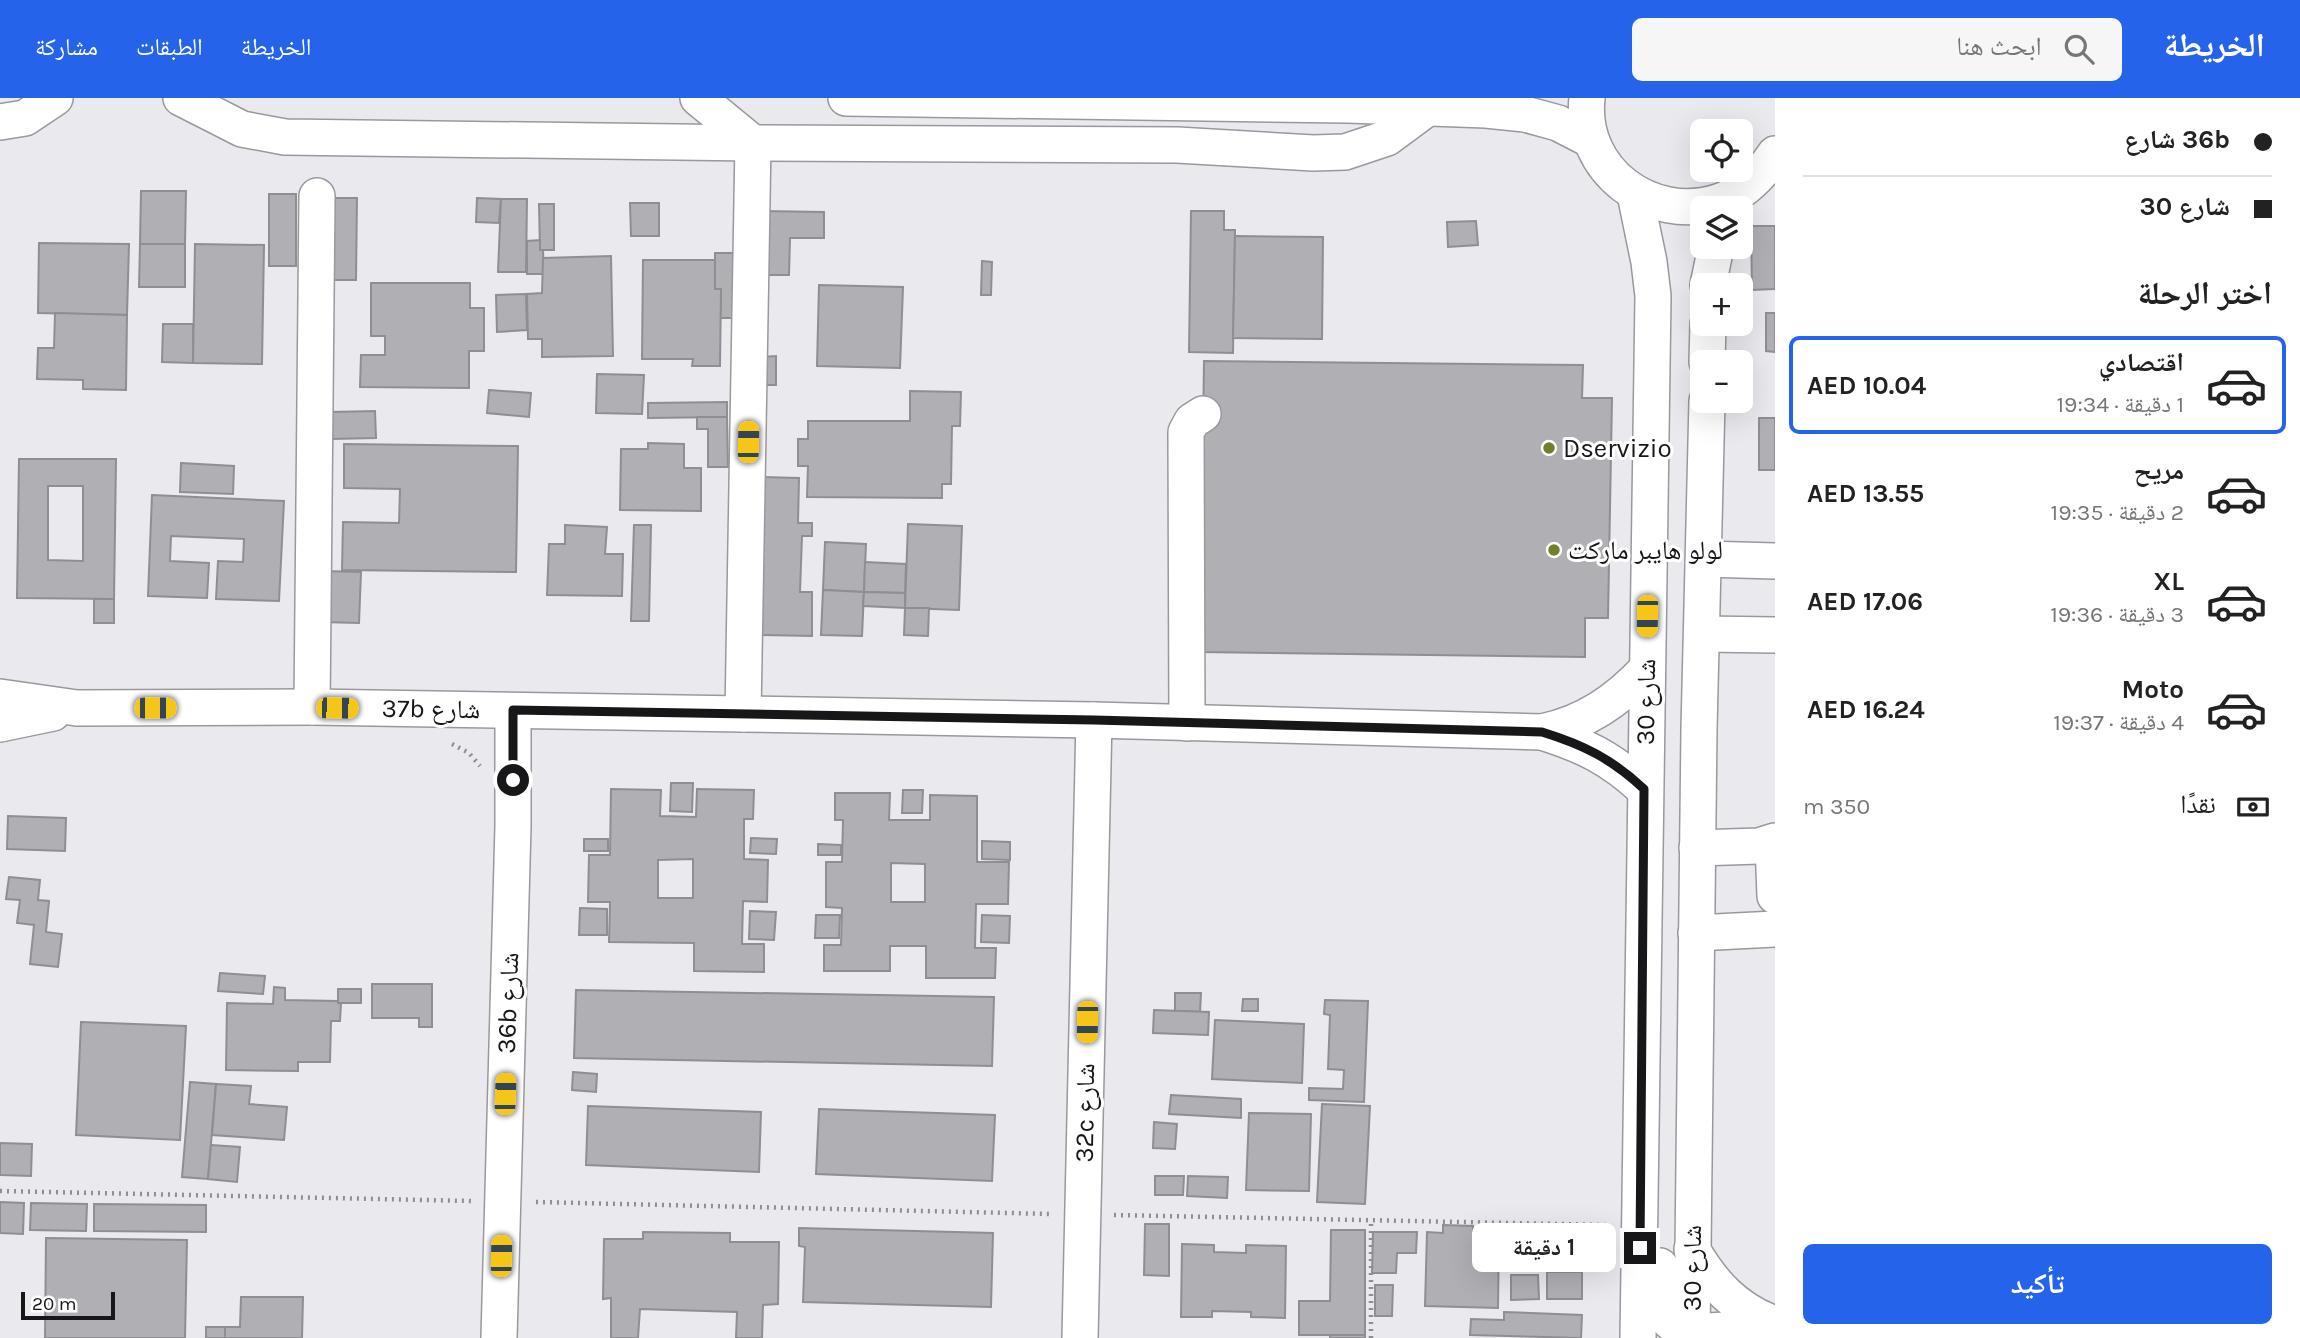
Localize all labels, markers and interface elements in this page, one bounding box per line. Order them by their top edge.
search box [1632,18,2122,81]
text: الخريطة [2164,26,2265,64]
icon: search [2060,30,2098,68]
text: ابحث هنا [1956,31,2042,62]
text: مشاركة [35,33,98,61]
text: الطبقات [136,33,203,61]
text: الخريطة [241,33,311,61]
map controls [1690,119,1753,413]
button: locate [1690,119,1753,182]
text: 36b شارع [2124,124,2230,155]
text: شارع 30 [2140,191,2230,222]
button: layers [1690,196,1753,259]
button: + [1690,273,1753,336]
text: اختر الرحلة [2138,275,2272,312]
text: اقتصادي [2099,347,2184,378]
button: − [1690,350,1753,413]
icon: car [2205,354,2268,417]
text: AED 10.04 [1807,370,1926,401]
text: 1 دقيقة · 19:34 [2056,391,2184,418]
car [738,421,759,463]
place label: Dservizio [1563,433,1672,464]
marker: Dservizio [1541,440,1557,456]
text: مريح [2134,455,2184,486]
icon: car [2205,462,2268,525]
text: AED 13.55 [1807,478,1924,509]
text: 2 دقيقة · 19:35 [2051,499,2184,526]
place label: لولو هايبر ماركت [1568,535,1723,566]
marker: لولو هايبر ماركت [1546,542,1562,558]
text: XL [2153,566,2184,597]
icon: car [2205,570,2268,633]
text: AED 17.06 [1807,586,1923,617]
car [1637,595,1658,637]
text: 3 دقيقة · 19:36 [2050,601,2184,628]
street label: شارع 30 [1630,659,1662,745]
text: Moto [2122,674,2184,705]
icon: car [2205,678,2268,741]
street label: 37b شارع [381,693,481,725]
text: AED 16.24 [1807,694,1925,725]
car [316,697,359,719]
car [135,698,177,719]
text: 4 دقيقة · 19:37 [2053,709,2184,736]
route start [497,764,529,796]
icon: cash [2234,788,2272,826]
text: نقدًا [2180,789,2216,820]
text: 350 m [1803,793,1870,820]
street label: 36b شارع [491,952,525,1054]
car [1077,1001,1098,1043]
street label: 32c شارع [1069,1063,1101,1163]
car [494,1073,517,1115]
callout: 1 دقيقة [1472,1224,1616,1272]
street label: شارع 30 [1677,1225,1708,1311]
route end [1624,1232,1656,1264]
text: 1 دقيقة [1513,1234,1575,1261]
car [491,1235,512,1277]
button: تأكيد [1803,1244,2272,1324]
scale bar [21,1289,116,1321]
text: 20 m [32,1293,77,1315]

